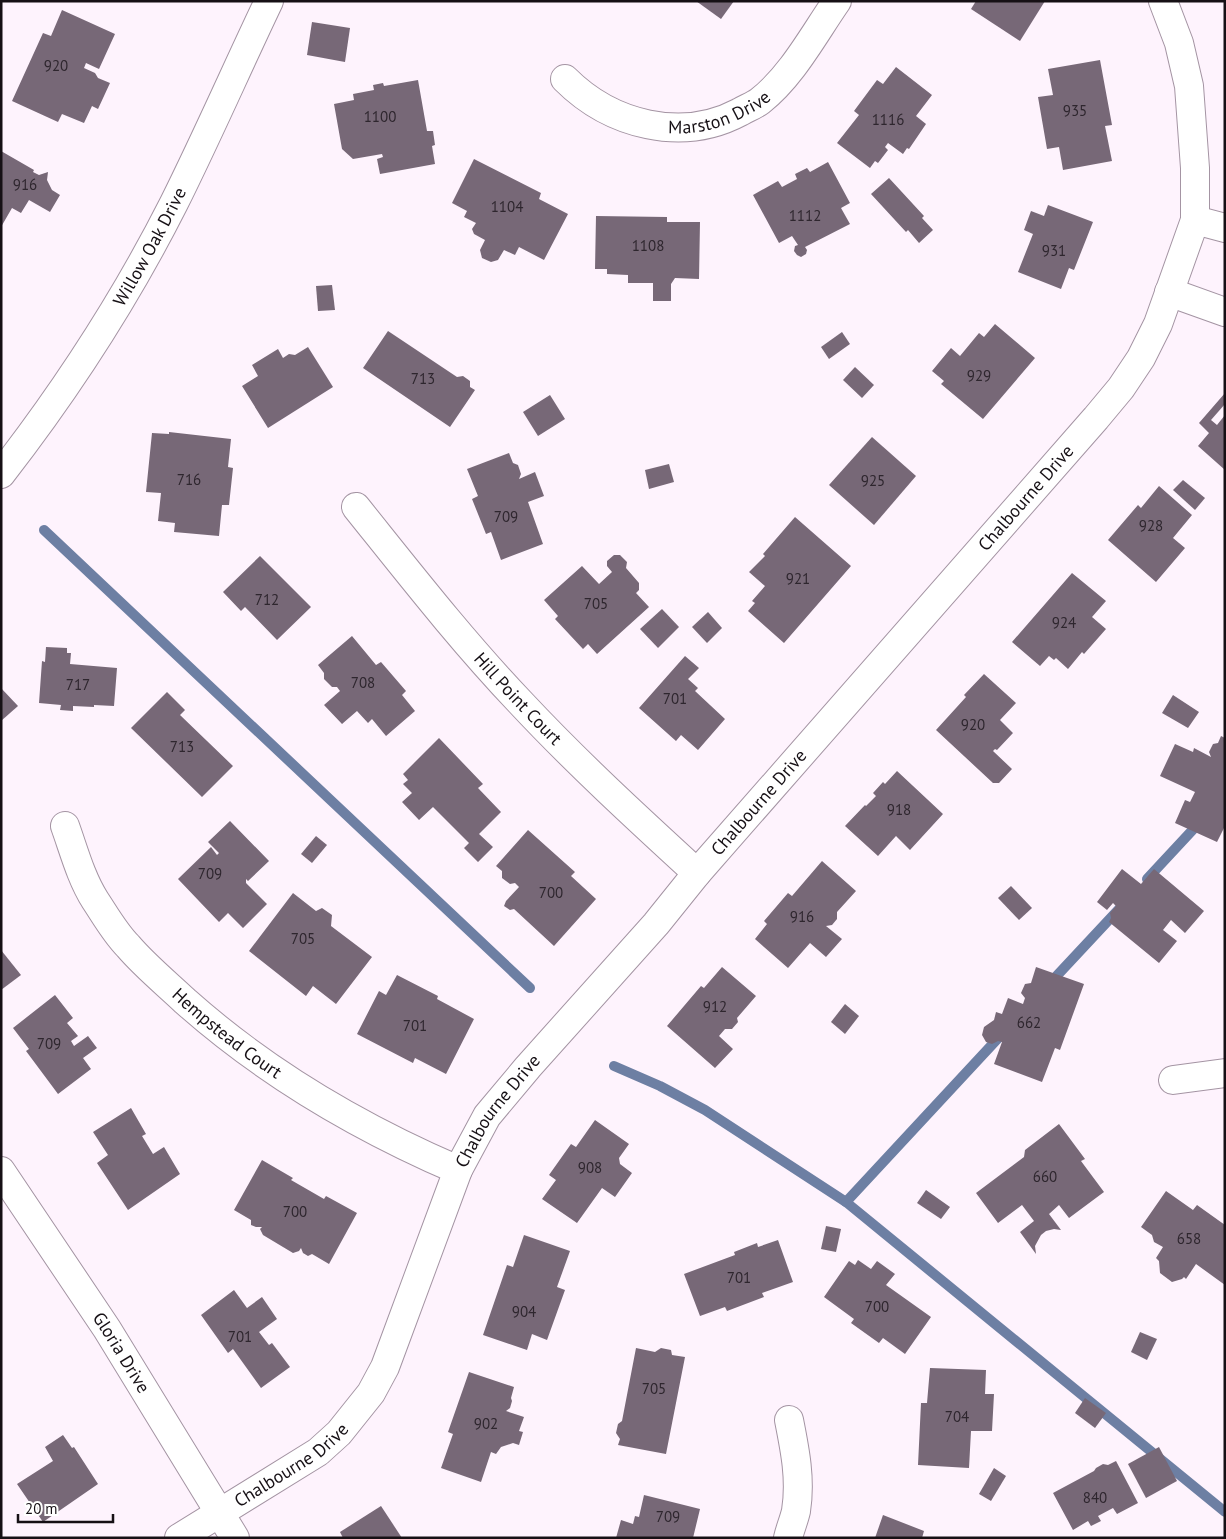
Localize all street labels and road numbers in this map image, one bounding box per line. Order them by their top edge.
street label: Marston Drive [668,85,775,139]
street label: Willow Oak Drive [108,183,191,310]
street label: Chalbourne Drive [973,440,1078,555]
street label: Hill Point Court [469,647,567,750]
street label: Chalbourne Drive [706,744,811,860]
street label: Hempstead Court [168,983,286,1083]
street label: Chalbourne Drive [450,1049,545,1171]
street label: Gloria Drive [88,1308,155,1397]
street label: Chalbourne Drive [230,1418,353,1512]

